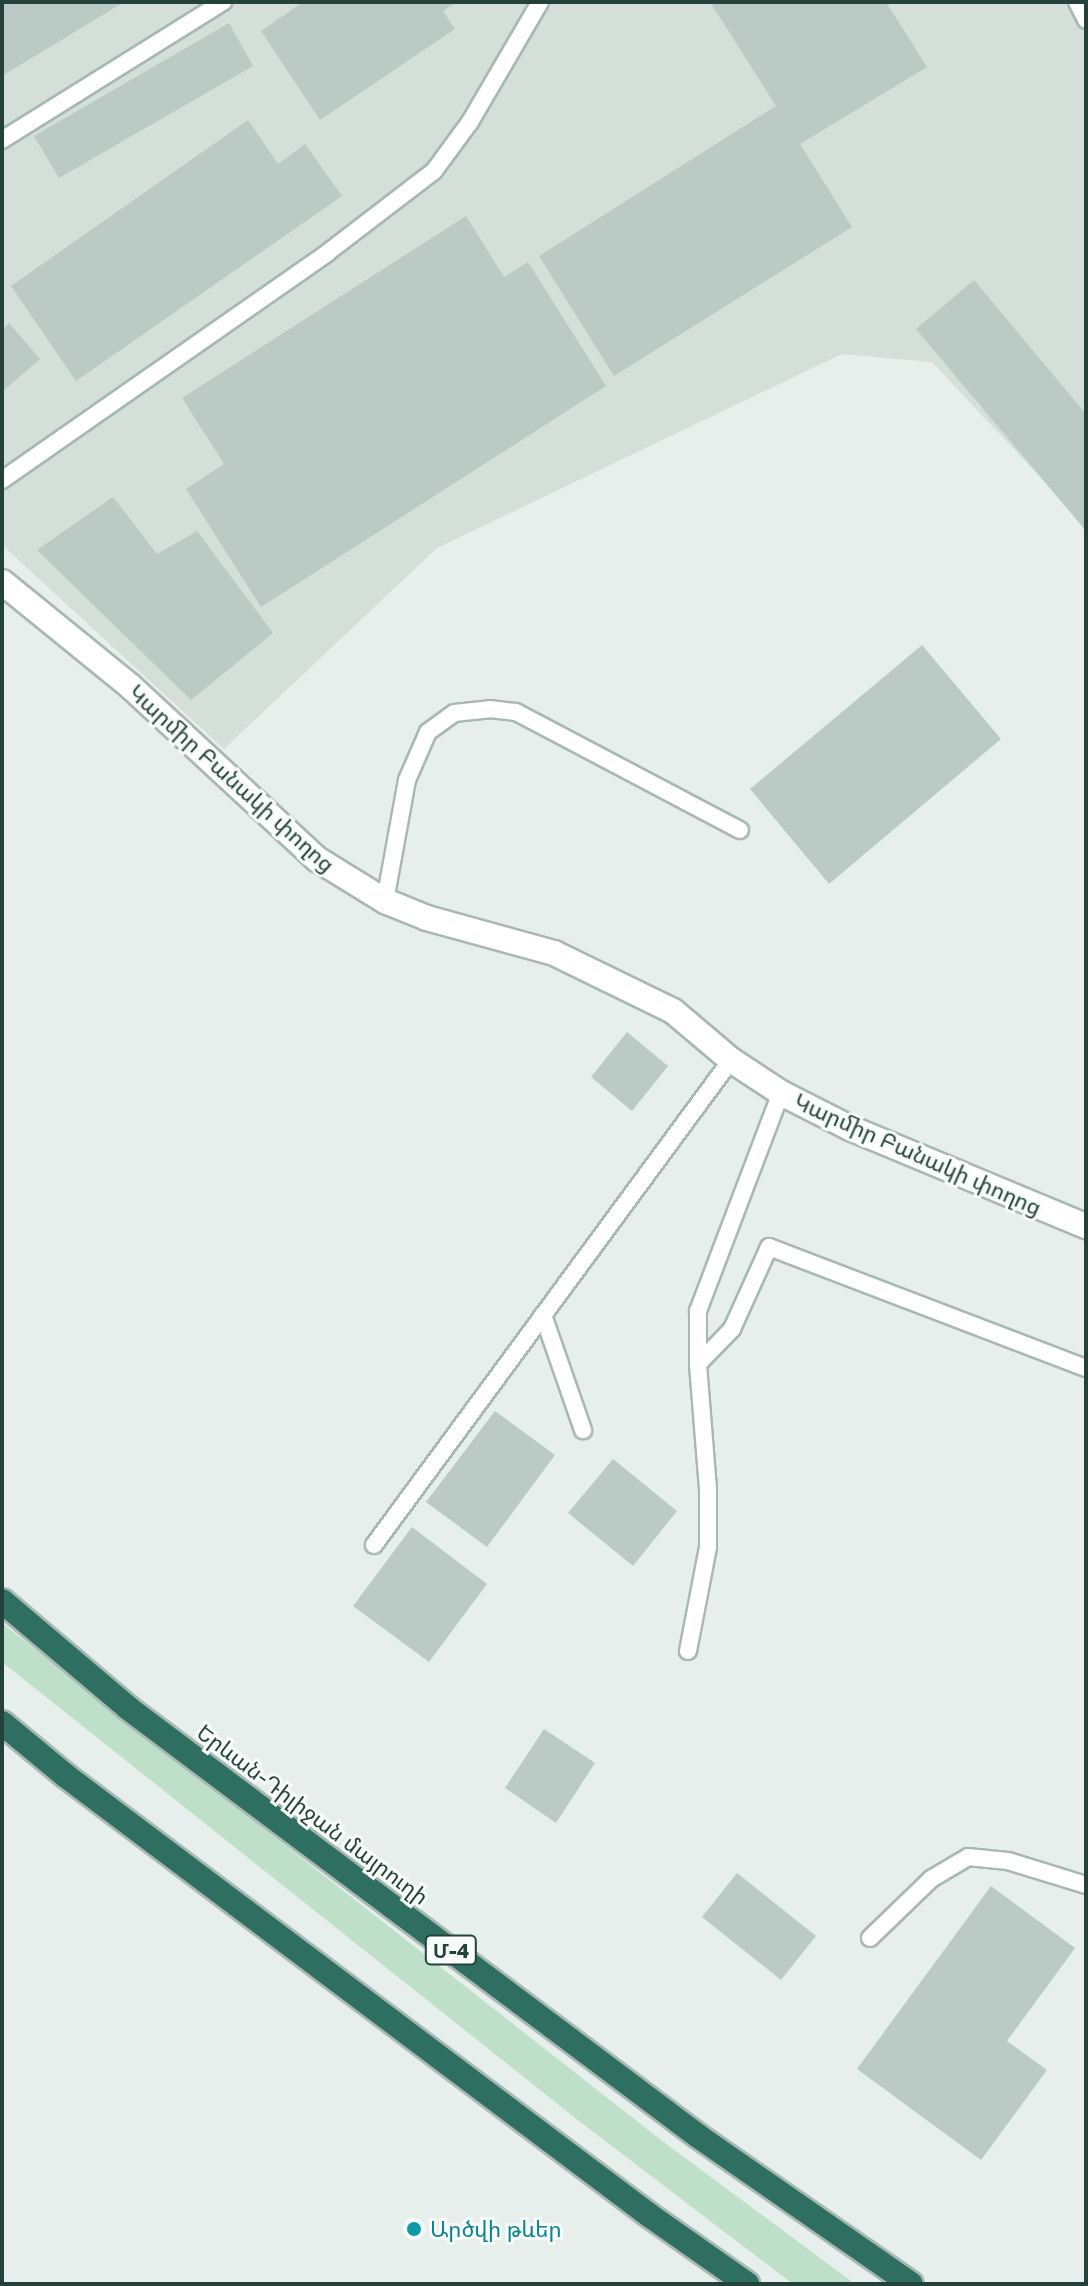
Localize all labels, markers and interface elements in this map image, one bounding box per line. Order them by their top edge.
street label: Կարմիր Բանակի փողոց [124,679,340,877]
street label: Կարմիր Բանակի փողոց [790,1088,1046,1220]
street label: Երևան-Դիլիջան մայրուղի [192,1718,434,1910]
road number: Մ-4 [423,1934,479,1966]
place label: Արծվի թևեր [430,2216,562,2242]
marker: Արծվի թևեր [405,2220,423,2238]

